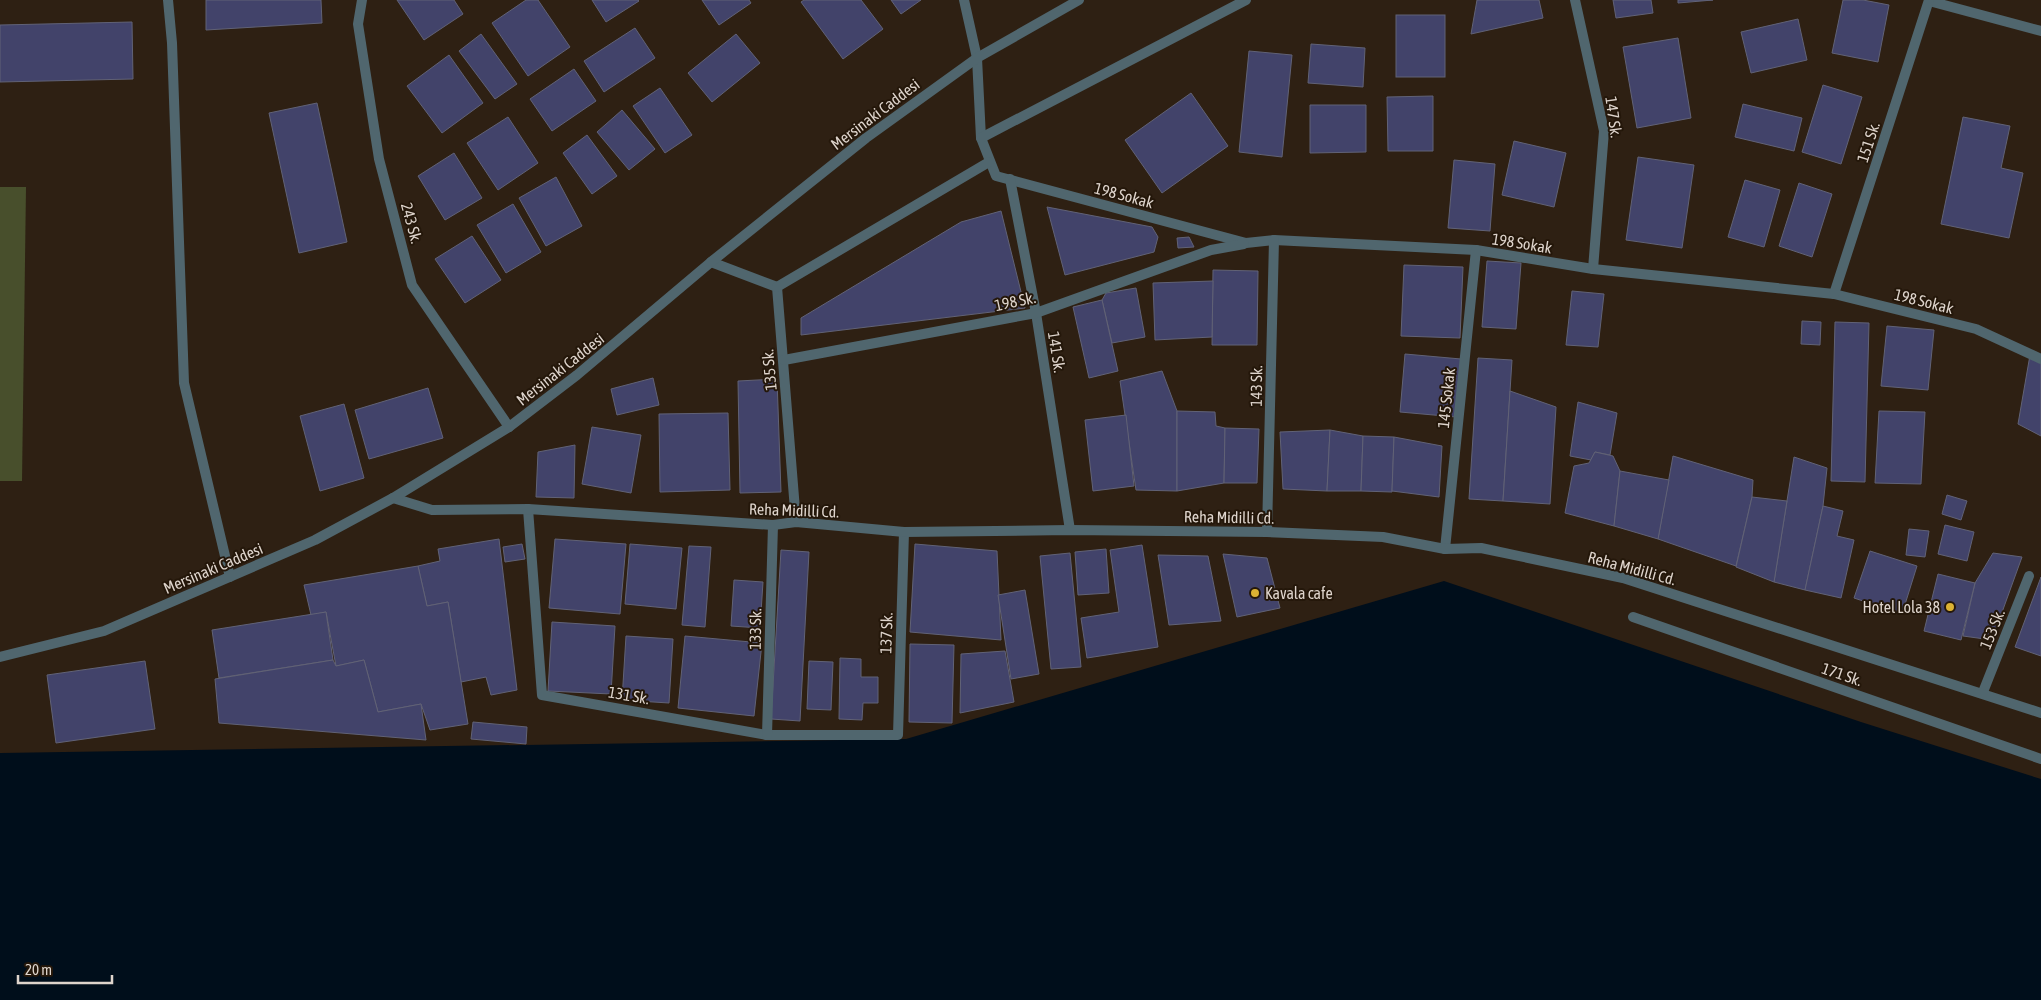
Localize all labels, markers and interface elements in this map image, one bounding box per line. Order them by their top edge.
street label: Mersinaki Caddesi [827,75,923,153]
street label: 147 Sk. [1602,95,1626,139]
street label: 151 Sk. [1853,119,1883,164]
street label: 198 Sokak [1092,178,1156,212]
street label: 243 Sk. [398,201,426,245]
street label: 198 Sokak [1491,229,1553,257]
street label: 198 Sokak [1892,285,1956,317]
street label: 198 Sk. [993,288,1037,314]
street label: Mersinaki Caddesi [513,329,607,409]
street label: 141 Sk. [1045,330,1069,374]
street label: 135 Sk. [758,348,780,391]
street label: 143 Sk. [1247,365,1265,407]
street label: 145 Sokak [1434,367,1458,429]
street label: Reha Midilli Cd. [749,499,840,521]
street label: Reha Midilli Cd. [1184,507,1274,527]
street label: Mersinaki Caddesi [161,539,265,597]
street label: Reha Midilli Cd. [1586,548,1678,588]
place label: Kavala cafe [1265,584,1333,602]
marker: Kavala cafe [1249,587,1261,599]
place label: Hotel Lola 38 [1862,598,1940,616]
marker: Hotel Lola 38 [1944,601,1956,613]
street label: 153 Sk. [1976,606,2008,652]
street label: 133 Sk. [746,608,764,650]
street label: 137 Sk. [876,612,896,654]
street label: 171 Sk. [1820,659,1865,689]
street label: 131 Sk. [607,683,651,707]
scale bar [18,952,111,984]
text: 20 m [25,961,52,978]

